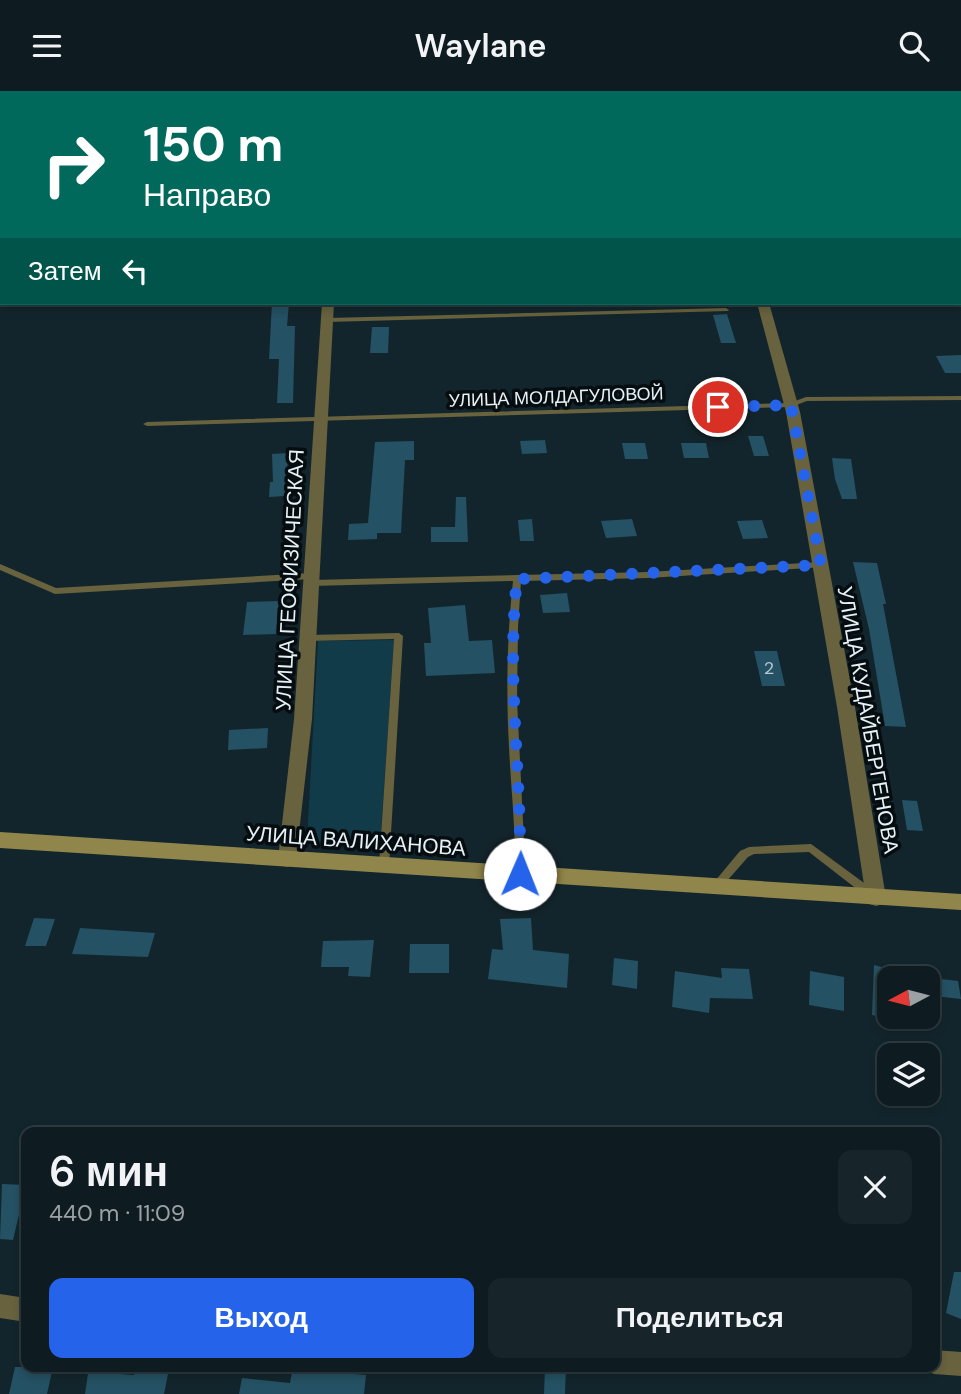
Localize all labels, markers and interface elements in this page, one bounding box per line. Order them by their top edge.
text: Waylane [415,25,546,67]
icon: menu [28,27,66,65]
icon: search [895,27,933,65]
text: 150 m [143,112,283,176]
icon: right [28,119,119,210]
text: Направо [143,174,271,216]
icon: left [116,252,154,290]
text: Затем [28,254,102,288]
pin [688,377,748,437]
street label: УЛИЦА МОЛДАГУЛОВОЙ [448,381,664,413]
icon: arrive [699,388,737,426]
street label: УЛИЦА ГЕОФИЗИЧЕСКАЯ [269,449,311,711]
street label: УЛИЦА КУДАЙБЕРГЕНОВА [831,584,905,856]
house number: 2 [764,656,774,680]
street label: УЛИЦА ВАЛИХАНОВА [245,819,467,863]
position arrow [483,837,557,911]
north arrow [877,966,940,1029]
map controls [877,966,940,1106]
button: layers [877,1043,940,1106]
text: 6 мин [49,1144,168,1199]
button: close [838,1150,912,1224]
text: 440 m · 11:09 [49,1198,185,1228]
button: Выход [49,1278,474,1358]
button: Поделиться [488,1278,912,1358]

